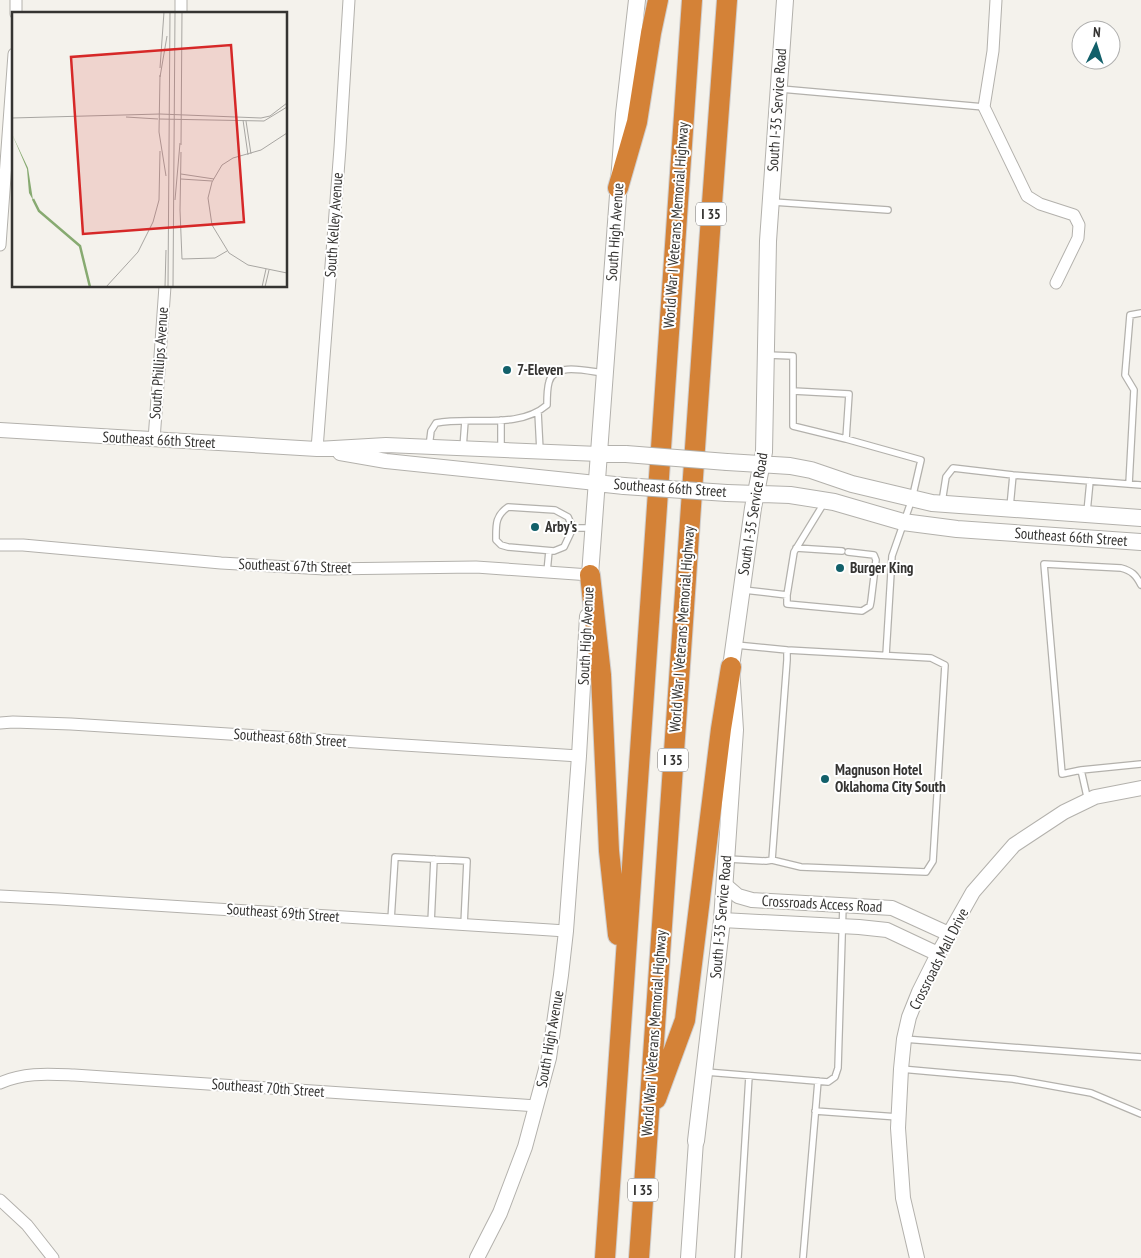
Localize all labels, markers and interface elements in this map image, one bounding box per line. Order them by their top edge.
inset map [12,12,288,288]
north arrow [1071,20,1121,70]
text: N [1093,23,1101,41]
street label: South I-35 Service Road [763,48,790,172]
street label: World War I Veterans Memorial Highway [659,121,692,329]
street label: South Kelley Avenue [320,172,347,278]
street label: South High Avenue [602,182,627,282]
road number: I 35 [696,202,726,225]
street label: South Phillips Avenue [145,306,172,420]
place label: 7-Eleven [517,360,564,379]
marker: 7-Eleven [501,364,513,376]
street label: Southeast 66th Street [102,427,216,452]
street label: South I-35 Service Road [733,451,772,577]
street label: Southeast 66th Street [613,474,727,501]
place label: Arby's [544,517,577,536]
marker: Arby's [529,521,541,533]
street label: Southeast 66th Street [1014,523,1128,550]
street label: World War I Veterans Memorial Highway [665,525,698,733]
street label: Southeast 67th Street [238,554,352,577]
place label: Burger King [850,558,914,577]
marker: Burger King [834,562,846,574]
street label: South High Avenue [573,586,598,686]
street label: Southeast 68th Street [233,724,347,751]
road number: I 35 [658,748,688,772]
place label: Magnuson Hotel Oklahoma City South [835,760,946,796]
marker: Magnuson Hotel Oklahoma City South [819,773,831,785]
street label: South I-35 Service Road [706,855,735,979]
street label: Crossroads Access Road [761,891,883,916]
street label: Southeast 69th Street [226,899,340,926]
street label: Crossroads Mall Drive [905,905,972,1013]
street label: World War I Veterans Memorial Highway [637,929,670,1137]
street label: South High Avenue [532,989,567,1089]
street label: Southeast 70th Street [211,1074,325,1101]
road number: I 35 [628,1178,658,1202]

